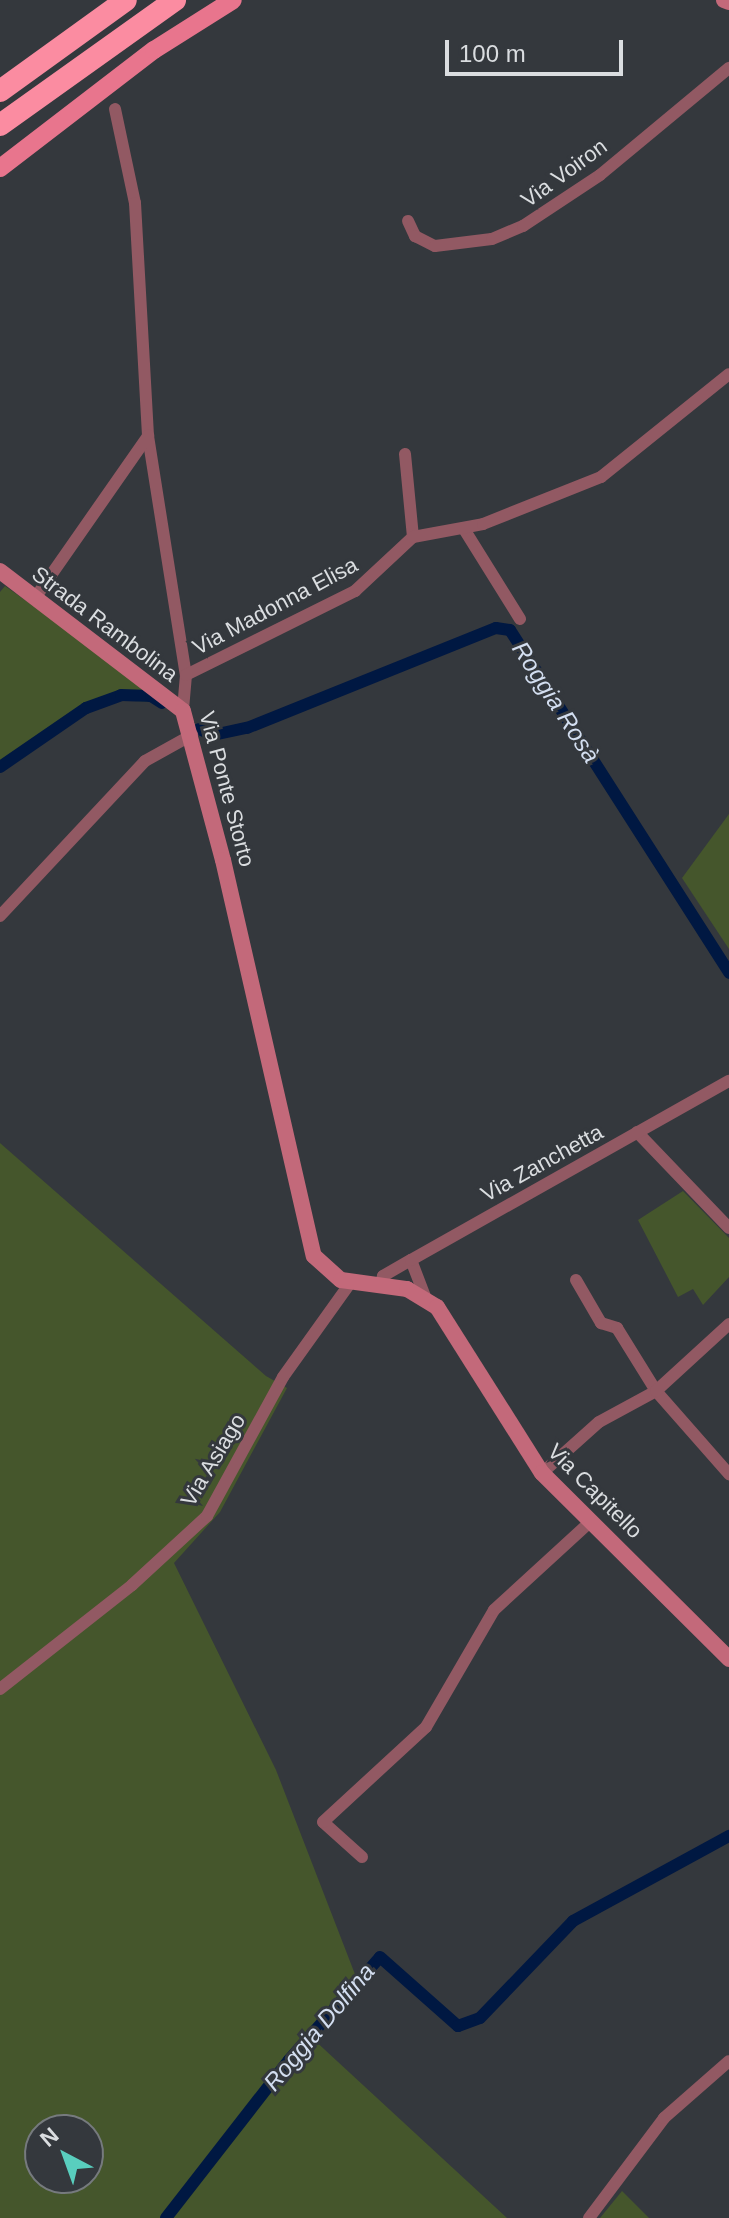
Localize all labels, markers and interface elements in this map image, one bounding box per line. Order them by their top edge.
scale bar [449,24,627,74]
text: 100 m [459,40,526,67]
street label: Via Voiron [516,133,612,213]
street label: Via Madonna Elisa [188,551,362,661]
street label: Strada Rambolina [27,560,183,688]
water label: Roggia Rosà [506,636,606,768]
street label: Via Ponte Storto [194,708,260,870]
street label: Via Zanchetta [476,1119,608,1207]
street label: Via Asiago [175,1408,251,1512]
street label: Via Capitello [542,1438,648,1544]
water label: Roggia Dolfina [257,1957,381,2097]
north arrow [24,2114,104,2194]
text: N [35,2122,63,2152]

